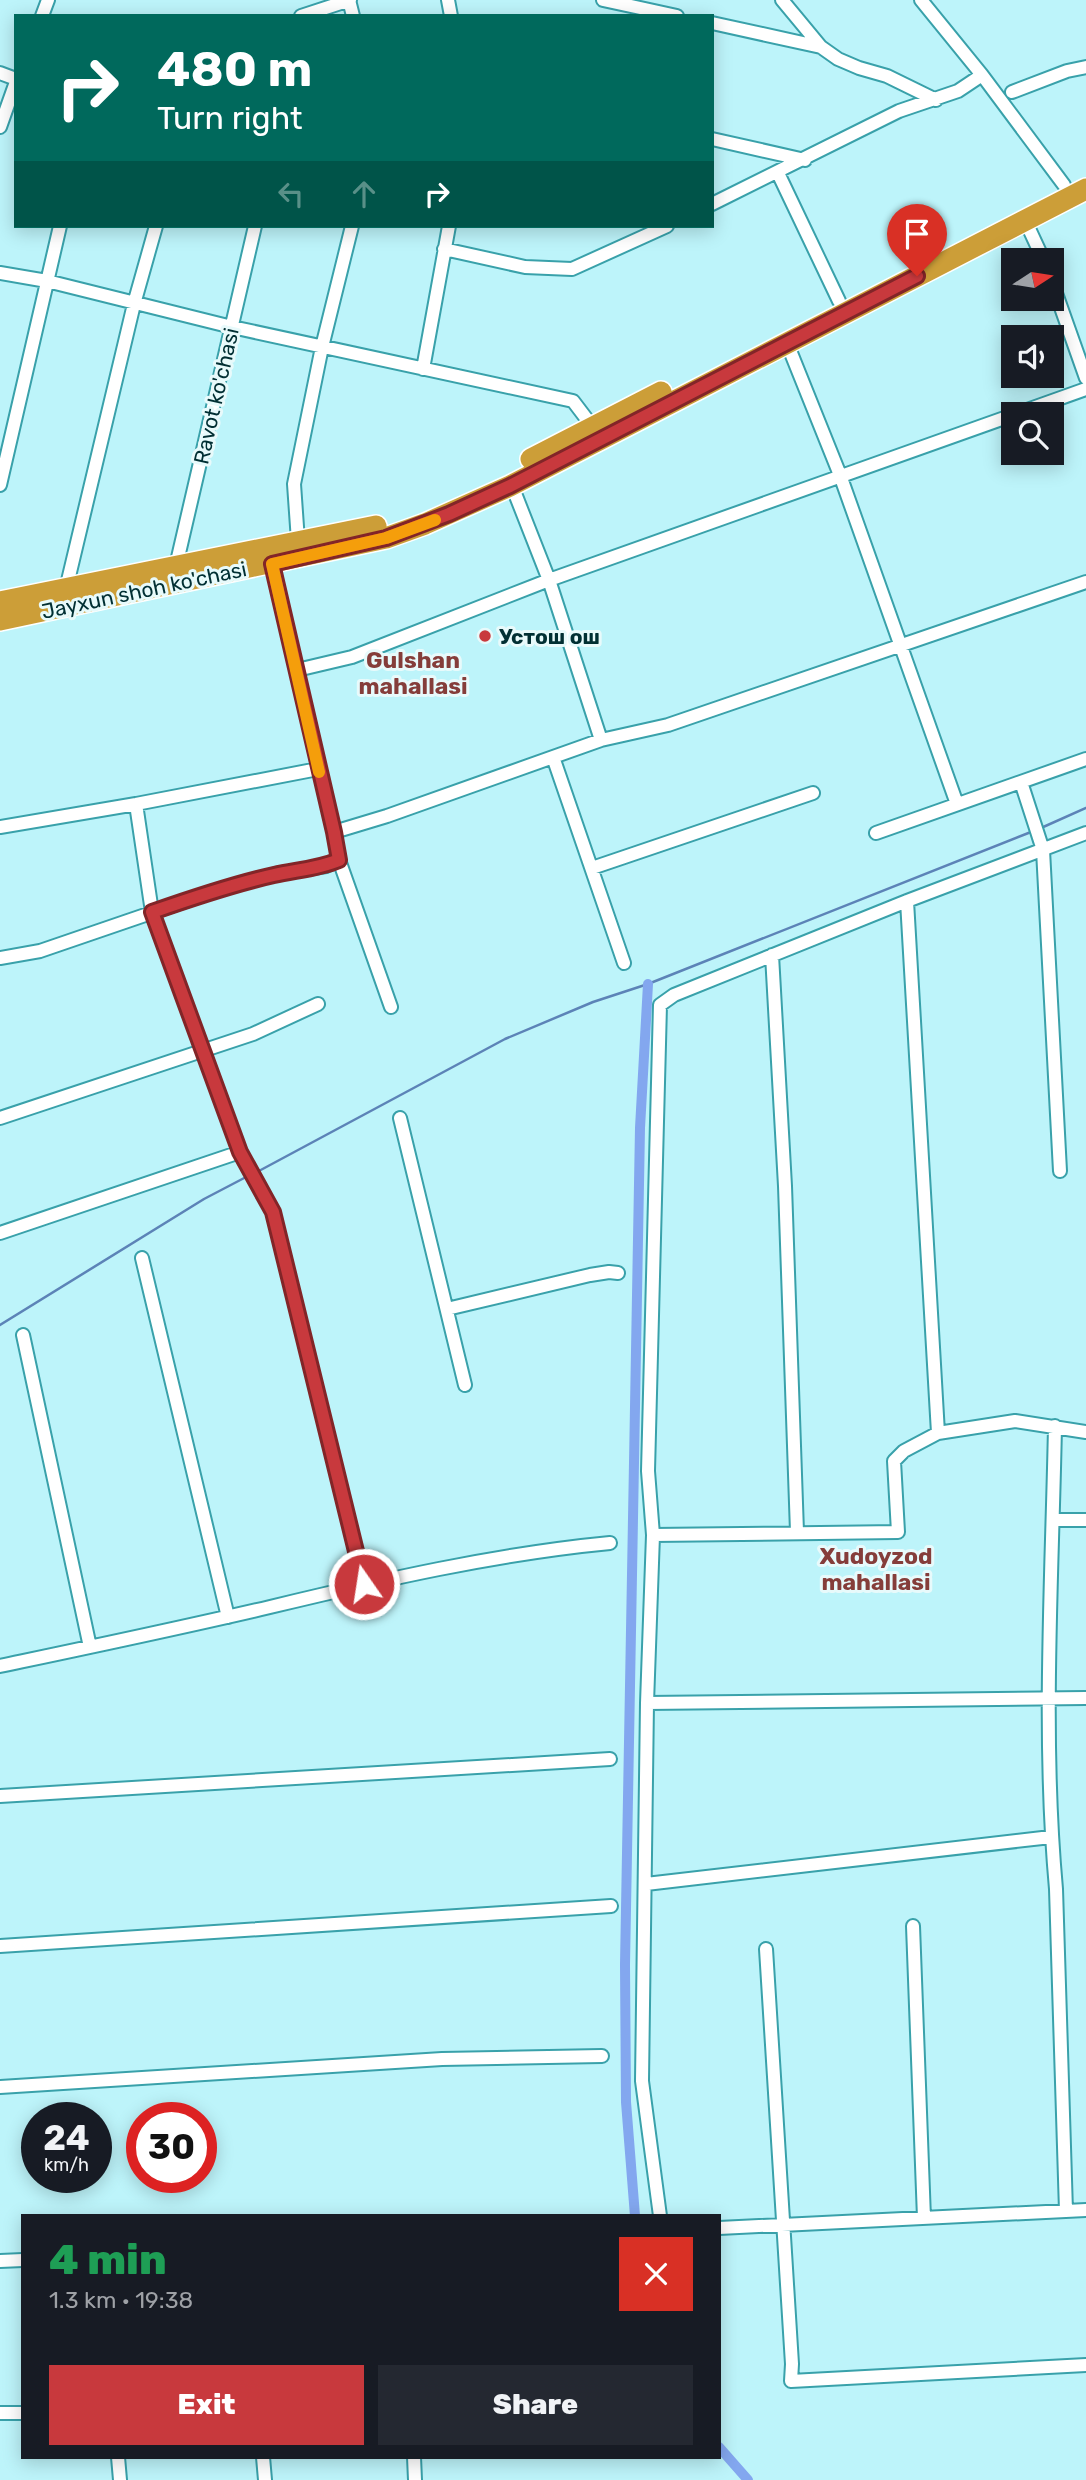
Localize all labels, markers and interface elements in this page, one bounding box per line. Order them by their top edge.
text: 480 m [157,40,312,98]
icon: right [42,42,133,133]
text: Turn right [157,99,302,137]
icon: left [272,175,310,213]
icon: ahead [345,175,383,213]
icon: right [418,175,456,213]
pin [887,204,947,276]
icon: arrive [898,215,936,253]
north arrow [1001,248,1064,312]
map controls [1001,248,1064,465]
street label: Ravot ko'chasi [188,325,244,467]
button: sound [1001,325,1064,388]
button: search [1001,402,1064,465]
street label: Jayxun shoh ko'chasi [39,556,249,624]
place label: Устош ош [499,624,600,649]
marker: Устош ош [477,628,493,644]
district label: Gulshan mahallasi [358,646,468,700]
district label: Xudoyzod mahallasi [820,1542,932,1596]
position arrow [327,1547,401,1621]
speed limit sign: 30 [126,2102,217,2193]
text: 24 [43,2117,90,2159]
text: km/h [44,2154,89,2176]
text: 4 min [49,2235,167,2285]
button: close [619,2237,693,2311]
text: 1.3 km · 19:38 [49,2286,193,2314]
button: Exit [49,2365,364,2445]
button: Share [378,2365,693,2445]

